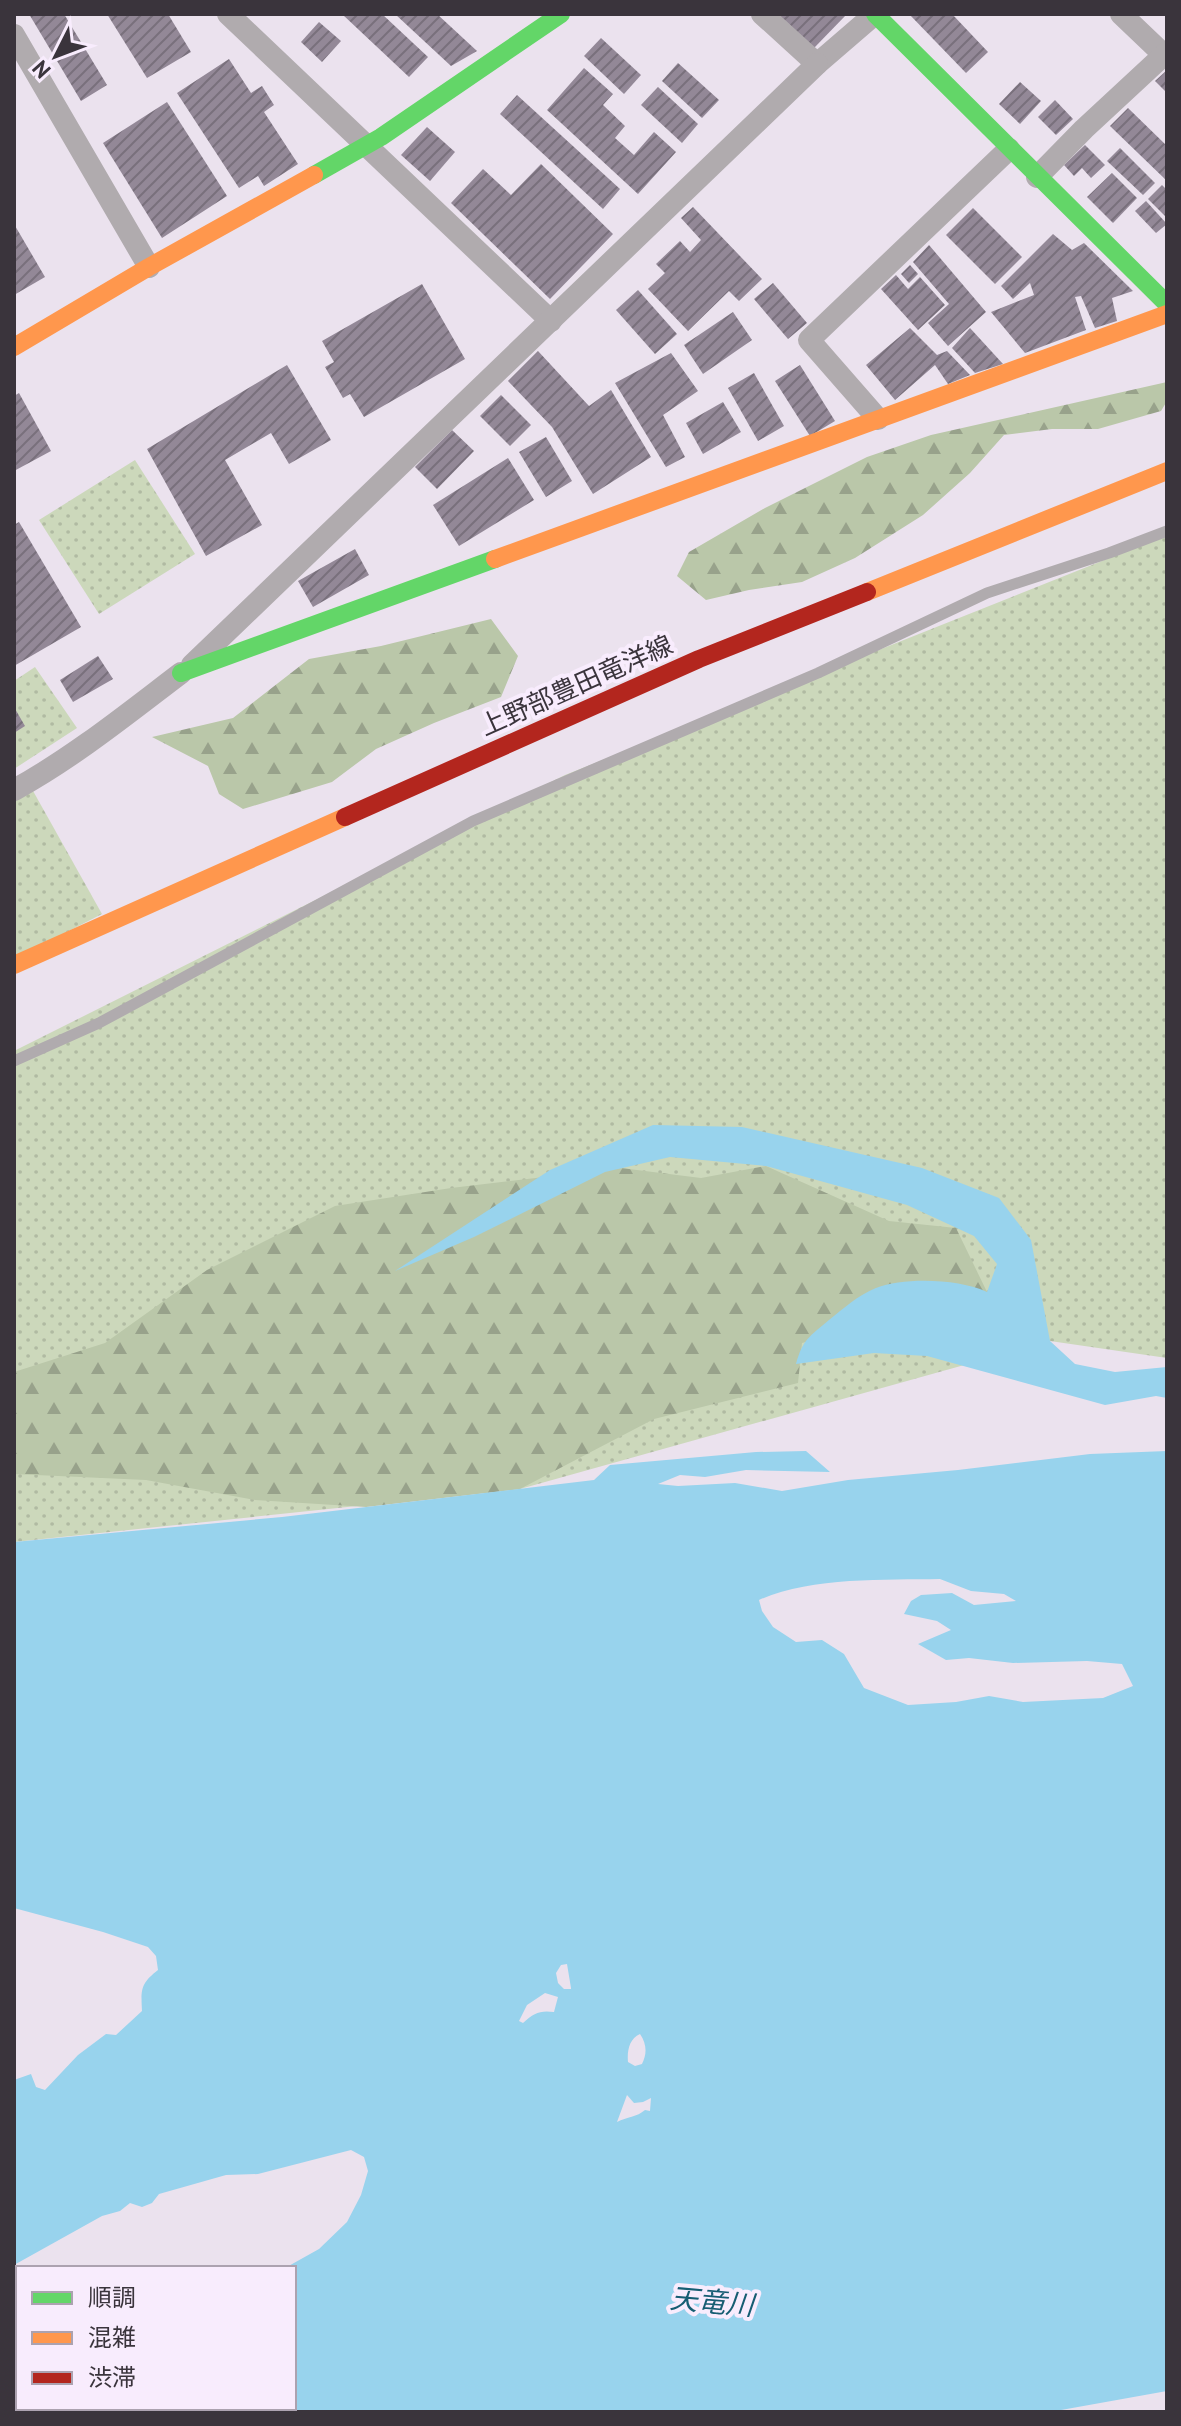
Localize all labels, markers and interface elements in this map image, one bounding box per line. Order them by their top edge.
north arrow [16,16,96,96]
text: N [26,55,56,84]
street label: 上野部豊田竜洋線 [474,628,678,742]
legend [16,2266,296,2410]
water label: 天竜川 [669,2279,758,2323]
text: 順調 [88,2282,136,2313]
text: 混雑 [88,2322,136,2353]
text: 渋滞 [88,2362,136,2393]

